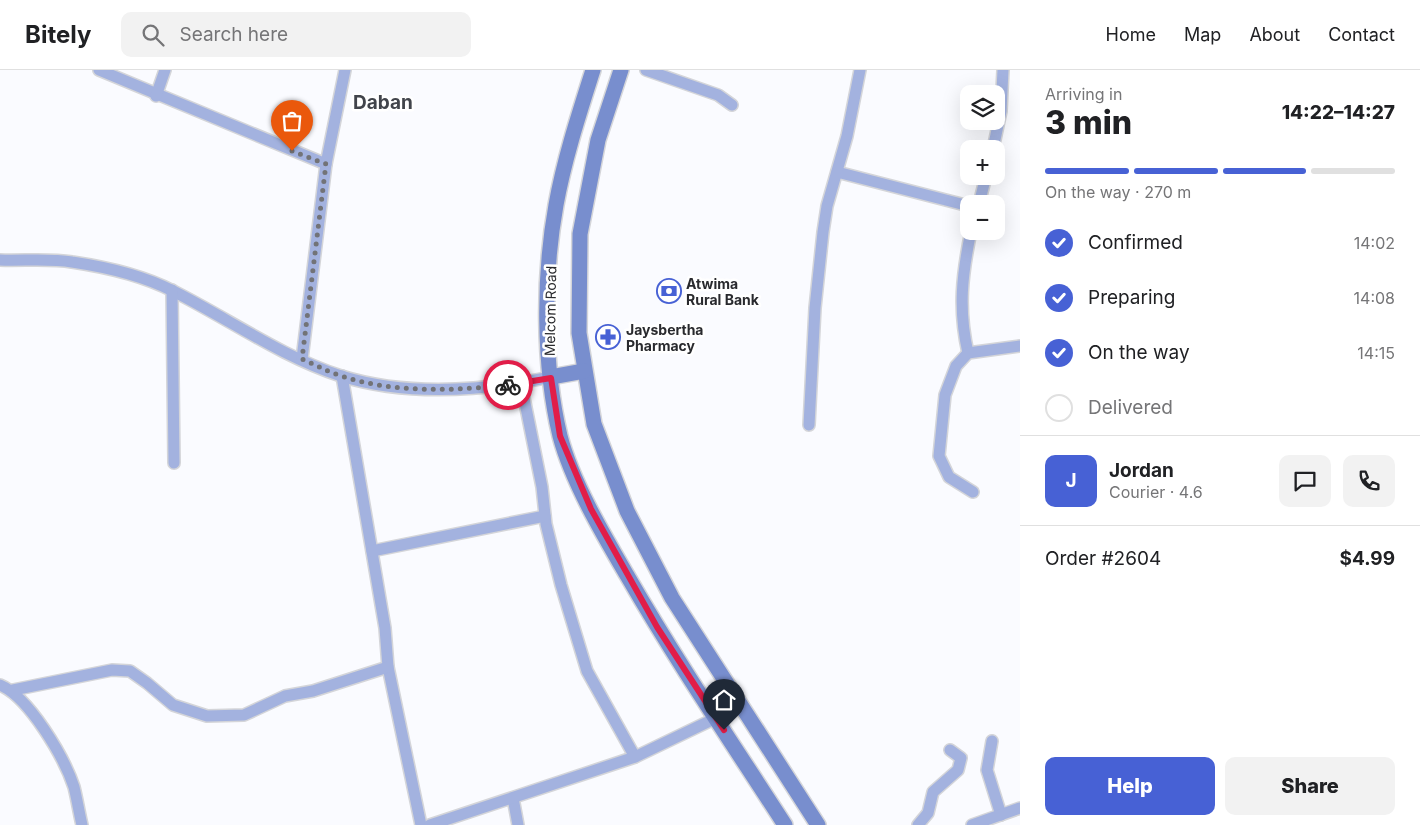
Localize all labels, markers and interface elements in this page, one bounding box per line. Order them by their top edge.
search box [121,12,471,57]
text: Bitely [25,20,91,49]
icon: search [139,21,167,49]
text: Search here [179,23,288,46]
text: Home [1106,24,1156,45]
text: Map [1184,24,1221,45]
text: About [1249,24,1300,45]
text: Contact [1328,24,1395,45]
text: Arriving in [1045,84,1122,104]
map controls [960,85,1005,240]
button: layers [960,85,1005,130]
district label: Daban [353,91,413,114]
pin [271,100,313,151]
text: 14:22–14:27 [1282,101,1395,124]
text: 3 min [1045,103,1132,142]
icon: bag [278,107,306,135]
button: + [960,140,1005,185]
text: On the way · 270 m [1045,182,1191,202]
button: − [960,195,1005,240]
icon: check [1045,229,1073,257]
text: Confirmed [1088,231,1183,254]
text: 14:02 [1354,233,1395,253]
street label: Melcom Road [541,266,559,356]
place label: Atwima Rural Bank [686,275,760,308]
bank icon: Atwima Rural Bank [656,278,682,304]
icon: check [1045,284,1073,312]
text: Preparing [1088,286,1175,309]
text: 14:08 [1354,288,1395,308]
place label: Jaysbertha Pharmacy [626,321,704,354]
pharmacy icon: Jaysbertha Pharmacy [595,324,621,350]
icon: check [1045,339,1073,367]
text: On the way [1088,341,1190,364]
text: 14:15 [1357,343,1395,363]
courier [483,360,533,410]
icon: bike [494,371,522,399]
text: Delivered [1088,396,1173,419]
button: chat [1279,455,1331,507]
button: phone [1343,455,1395,507]
text: Jordan [1109,459,1174,482]
text: J [1065,469,1077,492]
text: Courier · 4.6 [1109,482,1203,502]
text: Order #2604 [1045,547,1161,570]
text: $4.99 [1340,547,1395,570]
pin [703,679,745,730]
icon: home [710,686,738,714]
button: Help [1045,757,1215,815]
button: Share [1225,757,1395,815]

